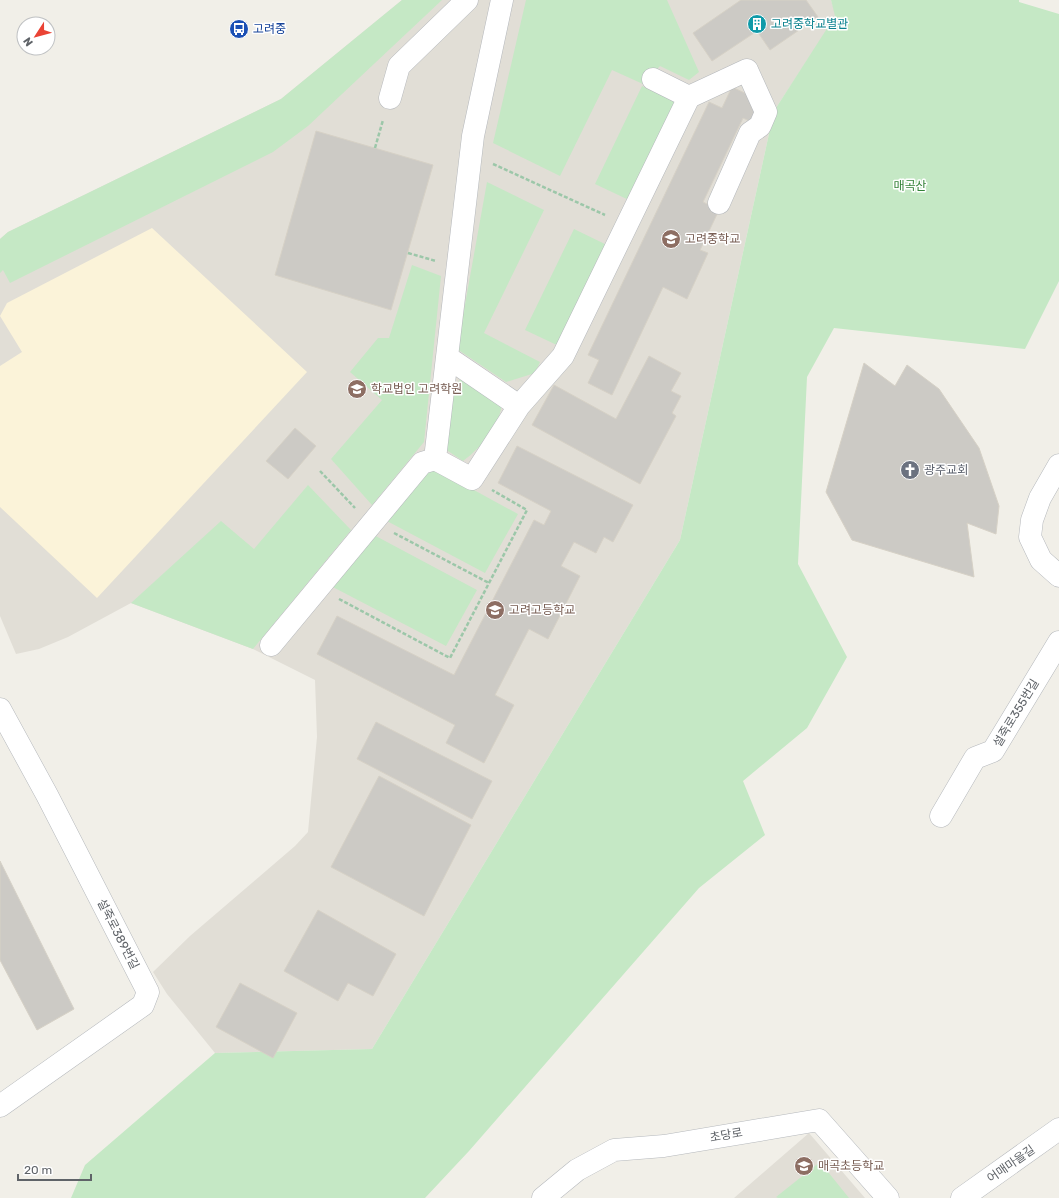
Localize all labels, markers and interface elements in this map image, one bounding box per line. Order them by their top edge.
building icon: 고려중학교별관 [746,13,768,35]
north arrow [16,16,56,56]
place label: 고려중학교별관 [771,17,848,31]
bus stop icon: 고려중 [228,18,250,40]
place label: 고려중 [253,22,286,36]
text: N [21,34,36,49]
park label: 매곡산 [893,179,927,193]
school or university icon: 고려중학교 [660,228,682,250]
place label: 고려중학교 [685,232,740,246]
school or university icon: 학교법인 고려학원 [346,378,368,400]
place label: 학교법인 고려학원 [371,382,462,396]
church icon: 광주교회 [899,459,921,481]
place label: 광주교회 [924,463,968,477]
school or university icon: 고려고등학교 [484,599,506,621]
place label: 고려고등학교 [509,603,575,617]
street label: 설죽로355번길 [990,677,1042,749]
street label: 설죽로389번길 [94,896,142,972]
street label: 초당로 [708,1125,744,1145]
street label: 어매마을길 [984,1142,1038,1186]
school or university icon: 매곡초등학교 [793,1155,815,1177]
scale bar [18,1156,91,1182]
place label: 매곡초등학교 [818,1159,884,1173]
text: 20 m [24,1163,52,1177]

